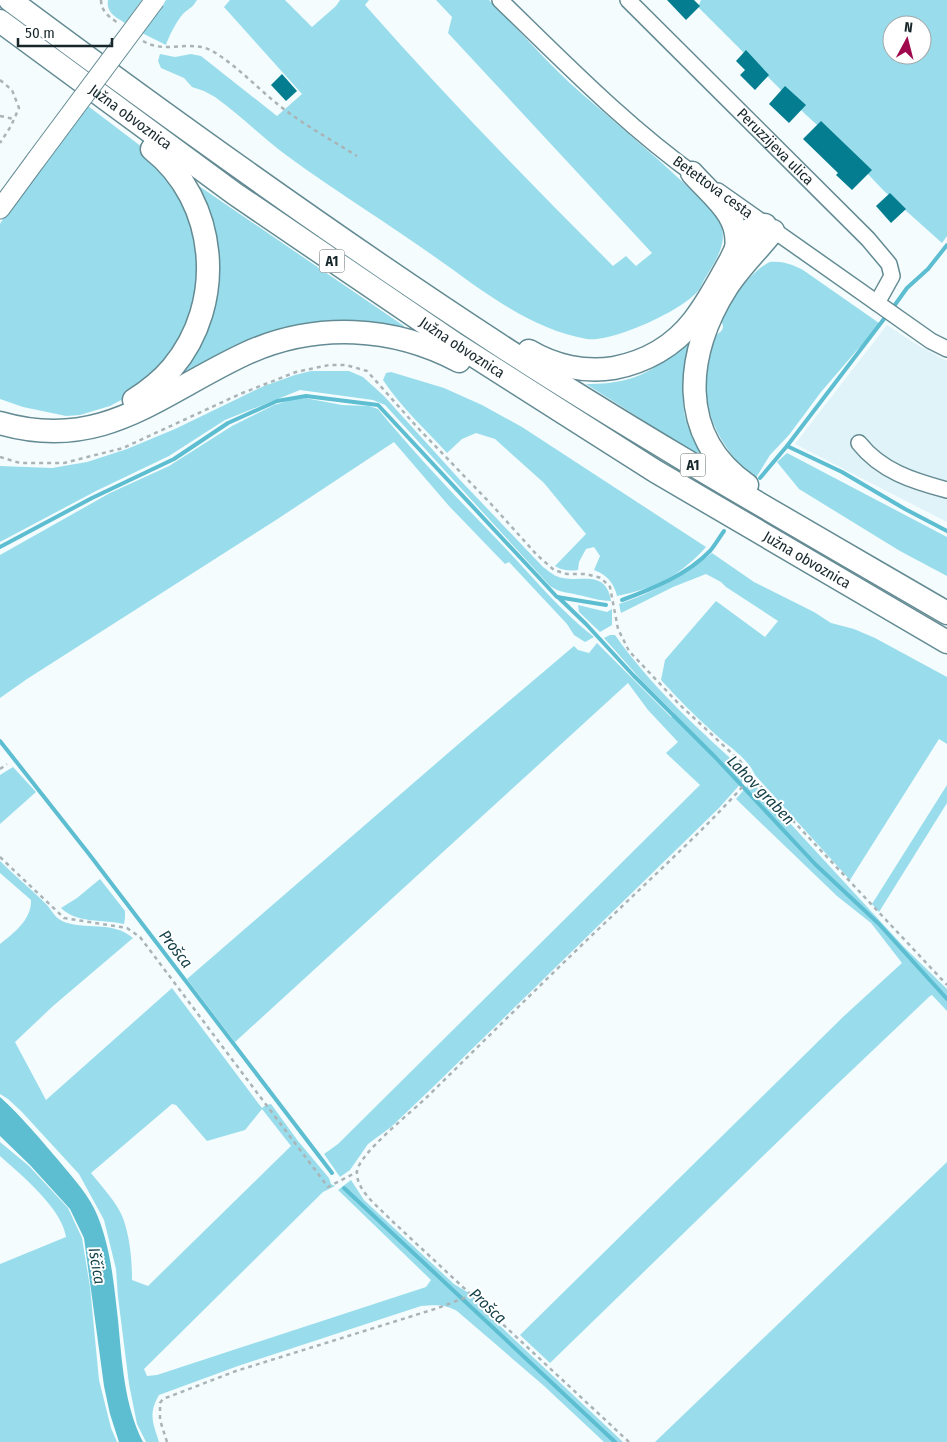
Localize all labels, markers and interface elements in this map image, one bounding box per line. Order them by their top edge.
scale bar [18,15,111,47]
north arrow [882,15,932,65]
text: N [903,19,914,37]
text: 50 m [25,24,55,42]
street label: Južna obvoznica [86,81,175,153]
street label: Peruzzijeva ulica [733,105,818,189]
street label: Betettova cesta [669,152,757,222]
road number: A1 [320,250,344,272]
street label: Južna obvoznica [416,313,508,382]
road number: A1 [680,454,706,476]
street label: Južna obvoznica [760,527,854,593]
water label: Lahov graben [723,752,799,828]
water label: Prošca [155,926,197,972]
water label: Iščica [84,1246,110,1286]
water label: Prošca [466,1284,510,1328]

